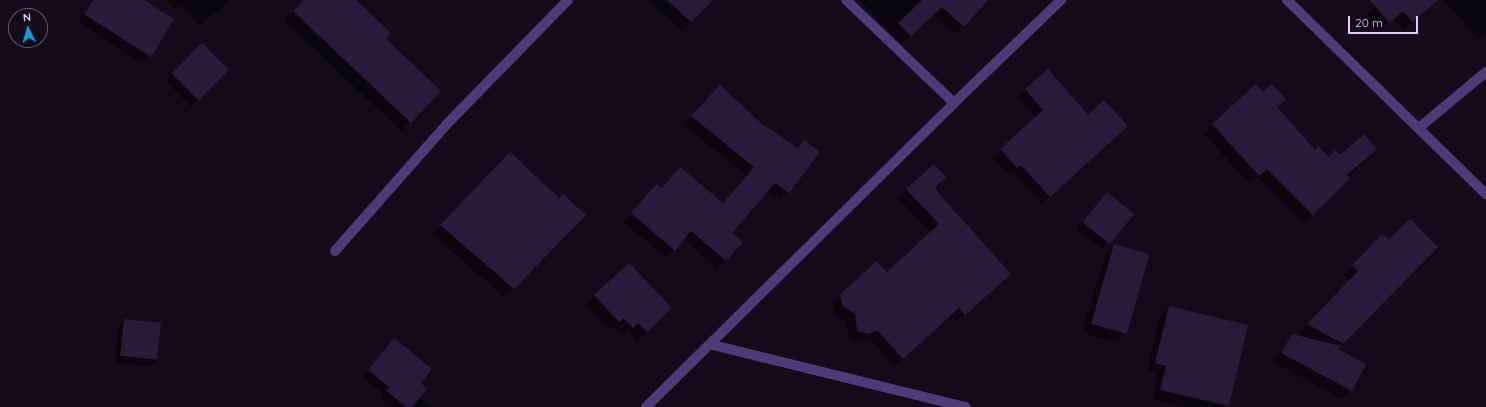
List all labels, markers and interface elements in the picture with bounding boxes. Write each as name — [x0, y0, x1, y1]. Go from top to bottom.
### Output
north arrow — [8, 8, 48, 48]
scale bar — [1350, 8, 1420, 34]
text: N — [22, 10, 32, 24]
text: 20 m — [1355, 15, 1383, 30]

